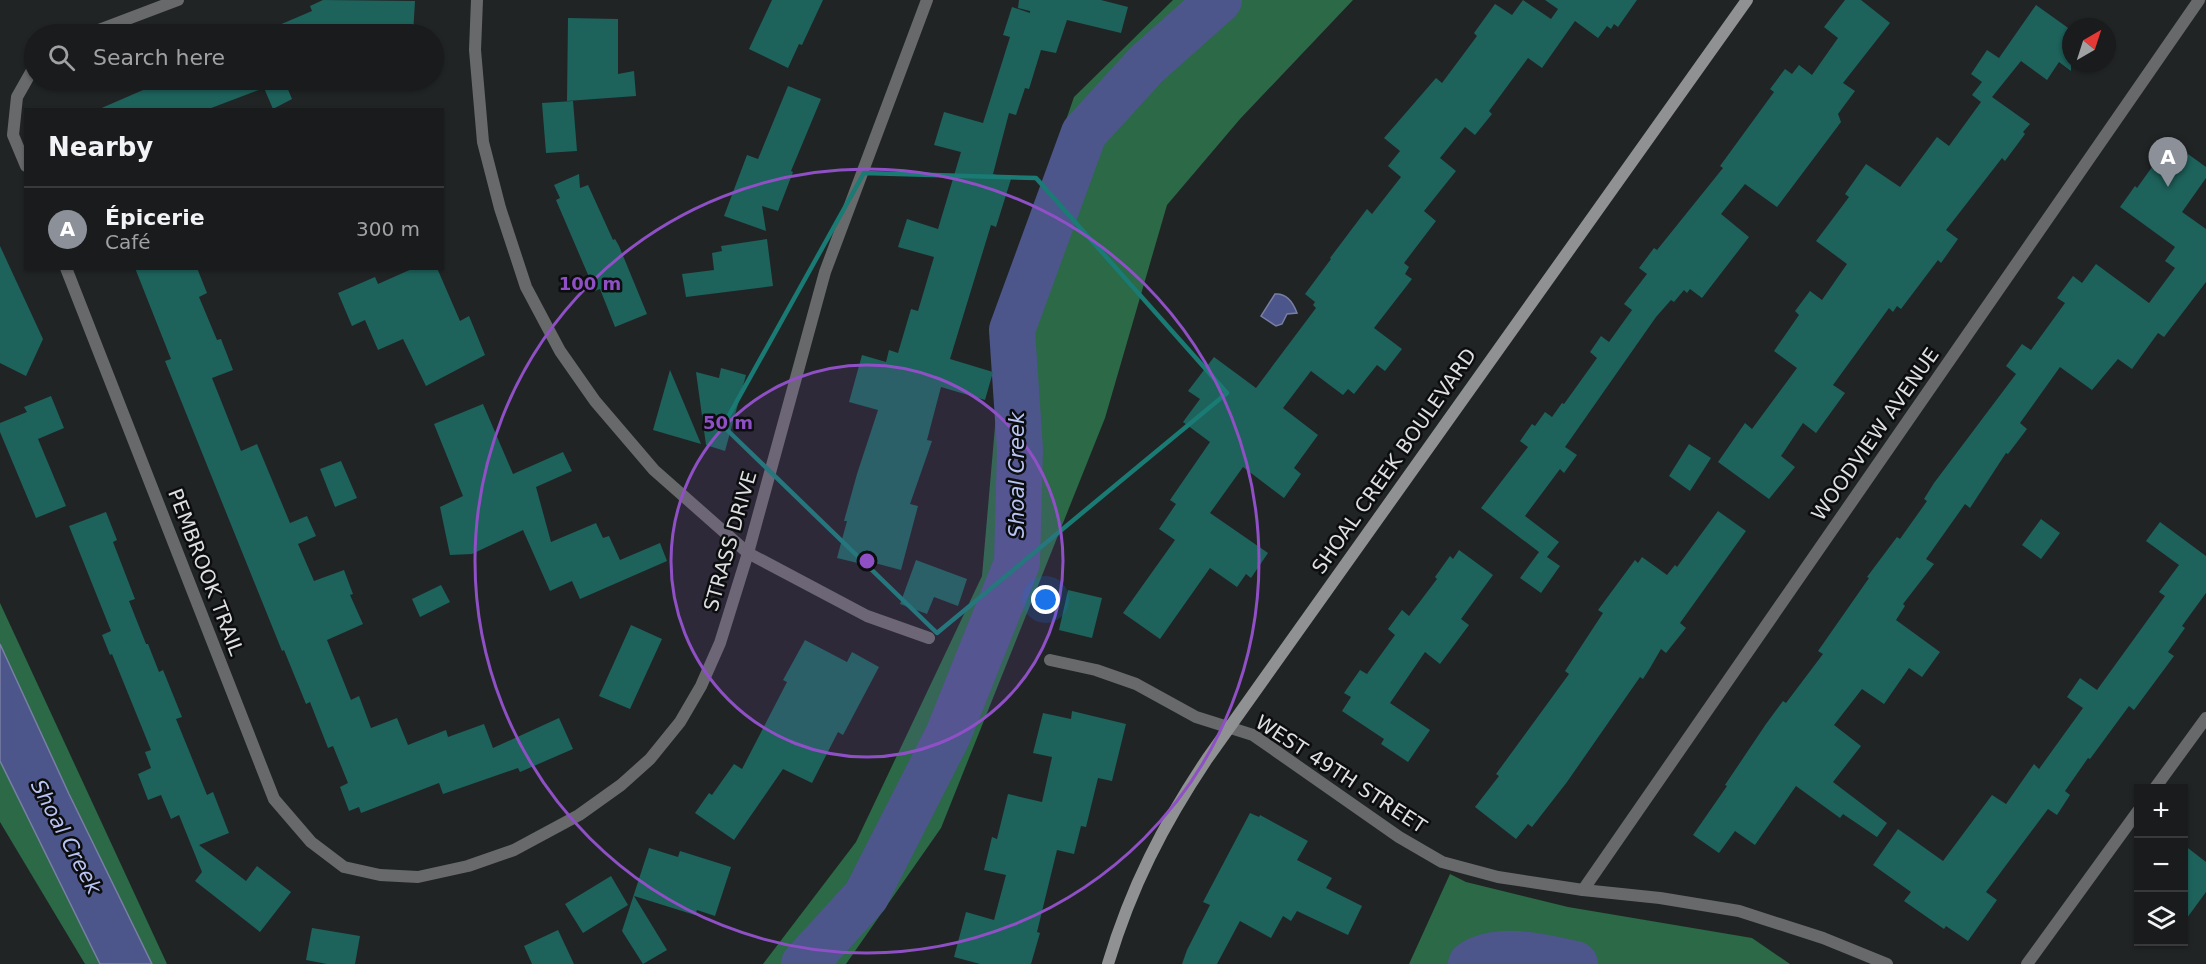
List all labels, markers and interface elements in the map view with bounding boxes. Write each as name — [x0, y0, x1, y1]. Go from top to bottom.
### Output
north arrow — [2062, 18, 2116, 72]
search box — [24, 24, 444, 90]
icon: search — [45, 41, 78, 74]
text: Search here — [93, 45, 225, 70]
text: Nearby — [48, 132, 153, 162]
pin: A — [2148, 138, 2188, 187]
text: Épicerie — [105, 205, 205, 230]
text: A — [60, 217, 75, 241]
text: 300 m — [356, 217, 420, 241]
text: Café — [105, 230, 151, 254]
text: 100 m — [559, 273, 621, 294]
street label: WOODVIEW AVENUE — [1806, 343, 1944, 525]
street label: SHOAL CREEK BOULEVARD — [1307, 344, 1481, 578]
water label: Shoal Creek — [1005, 411, 1029, 538]
text: 50 m — [703, 412, 753, 433]
street label: STRASS DRIVE — [698, 468, 762, 614]
street label: PEMBROOK TRAIL — [163, 485, 249, 660]
centre of rings — [857, 551, 877, 571]
your location — [1031, 585, 1060, 614]
street label: WEST 49TH STREET — [1251, 710, 1432, 839]
water label: Shoal Creek — [26, 776, 107, 899]
map controls — [2134, 784, 2188, 946]
button: + — [2134, 784, 2188, 838]
button: − — [2134, 838, 2188, 892]
button: layers — [2134, 892, 2188, 946]

